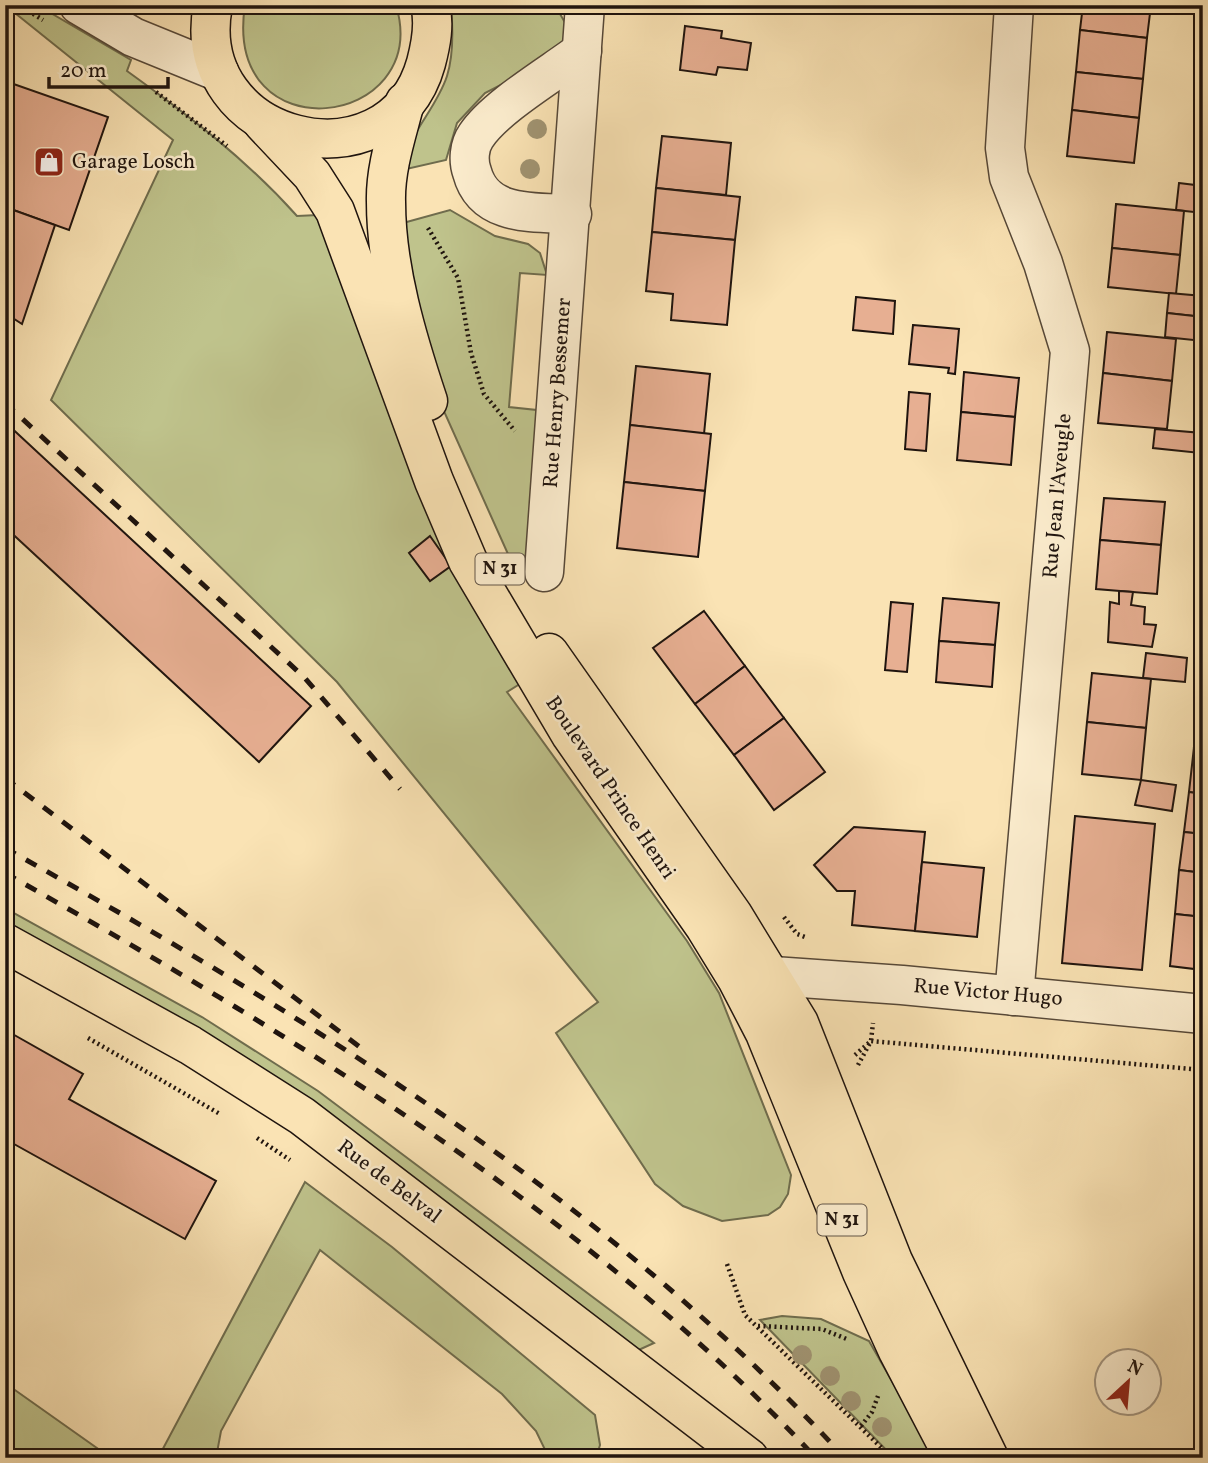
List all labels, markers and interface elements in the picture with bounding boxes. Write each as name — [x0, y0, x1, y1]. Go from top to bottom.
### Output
scale bar — [49, 46, 168, 90]
text: 20 m — [60, 57, 106, 86]
shop icon: Garage Losch — [32, 145, 66, 179]
place label: Garage Losch — [72, 148, 195, 177]
street label: Rue Henry Bessemer — [537, 297, 579, 489]
street label: Rue Jean l'Aveugle — [1036, 412, 1080, 580]
road number: N 31 — [476, 554, 524, 584]
street label: Boulevard Prince Henri — [538, 691, 682, 885]
street label: Rue Victor Hugo — [912, 972, 1064, 1014]
street label: Rue de Belval — [331, 1133, 447, 1231]
road number: N 31 — [818, 1204, 866, 1236]
north arrow — [1092, 1348, 1162, 1418]
text: N — [1123, 1354, 1147, 1383]

